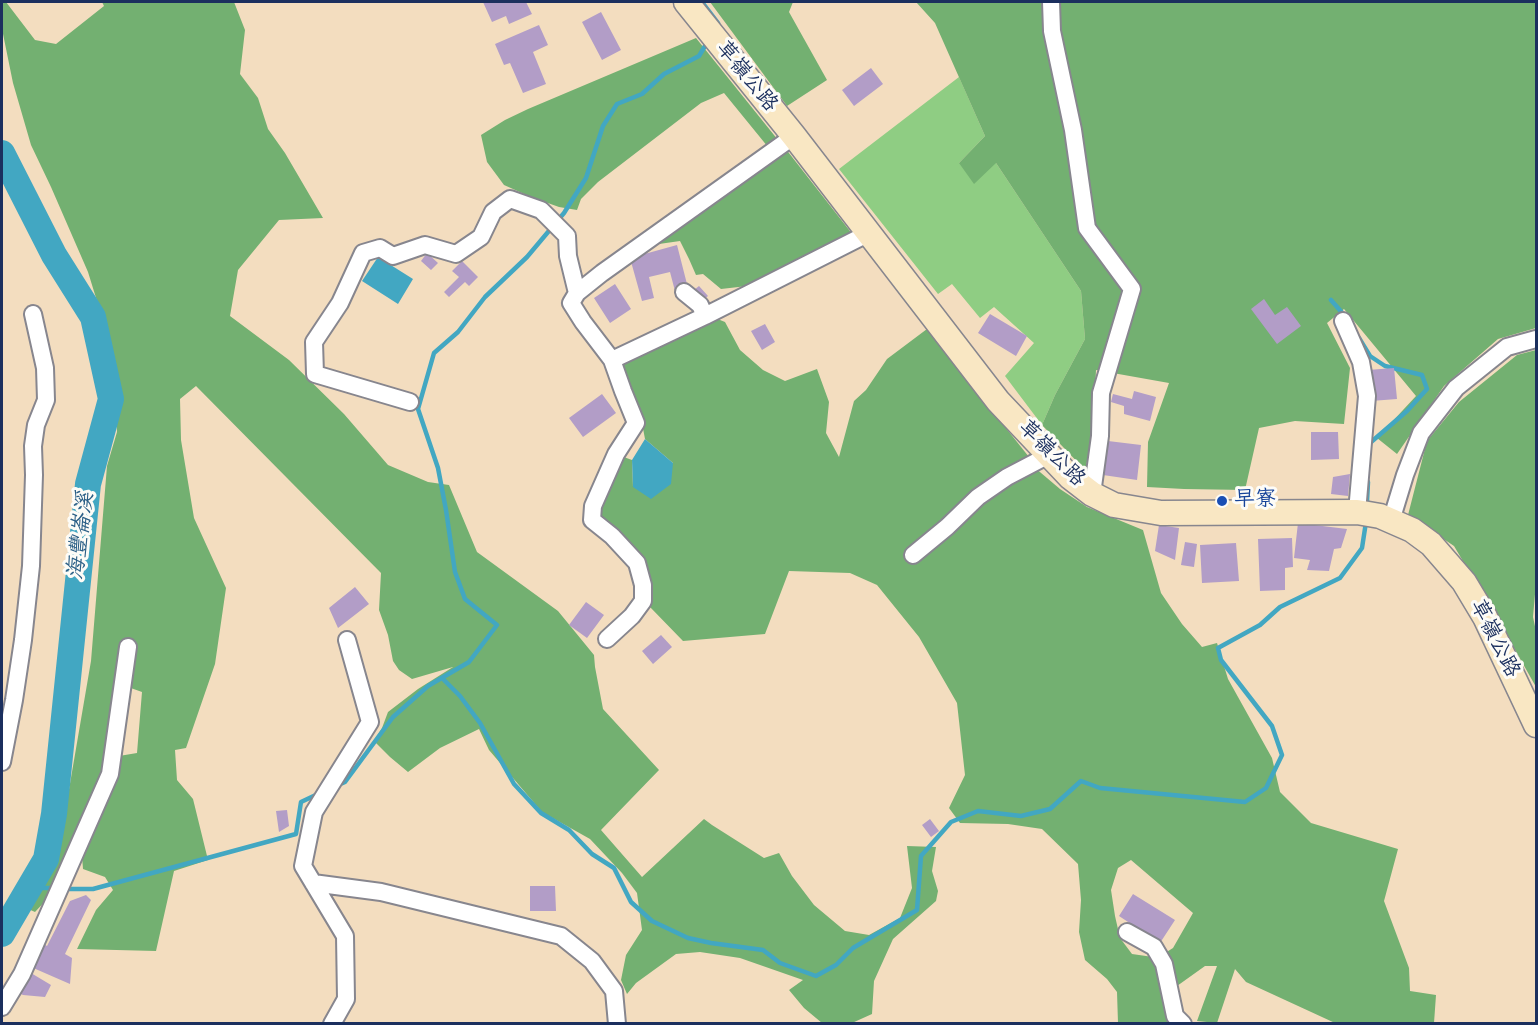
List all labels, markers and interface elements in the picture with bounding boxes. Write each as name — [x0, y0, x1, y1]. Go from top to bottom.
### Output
street label: 草嶺公路 — [710, 36, 782, 118]
street label: 草嶺公路 — [1012, 415, 1090, 493]
place label: 早寮 — [1234, 488, 1276, 514]
water label: 海豐崙溪 — [64, 491, 100, 581]
marker: 早寮 — [1215, 494, 1229, 508]
street label: 草嶺公路 — [1464, 596, 1524, 682]

